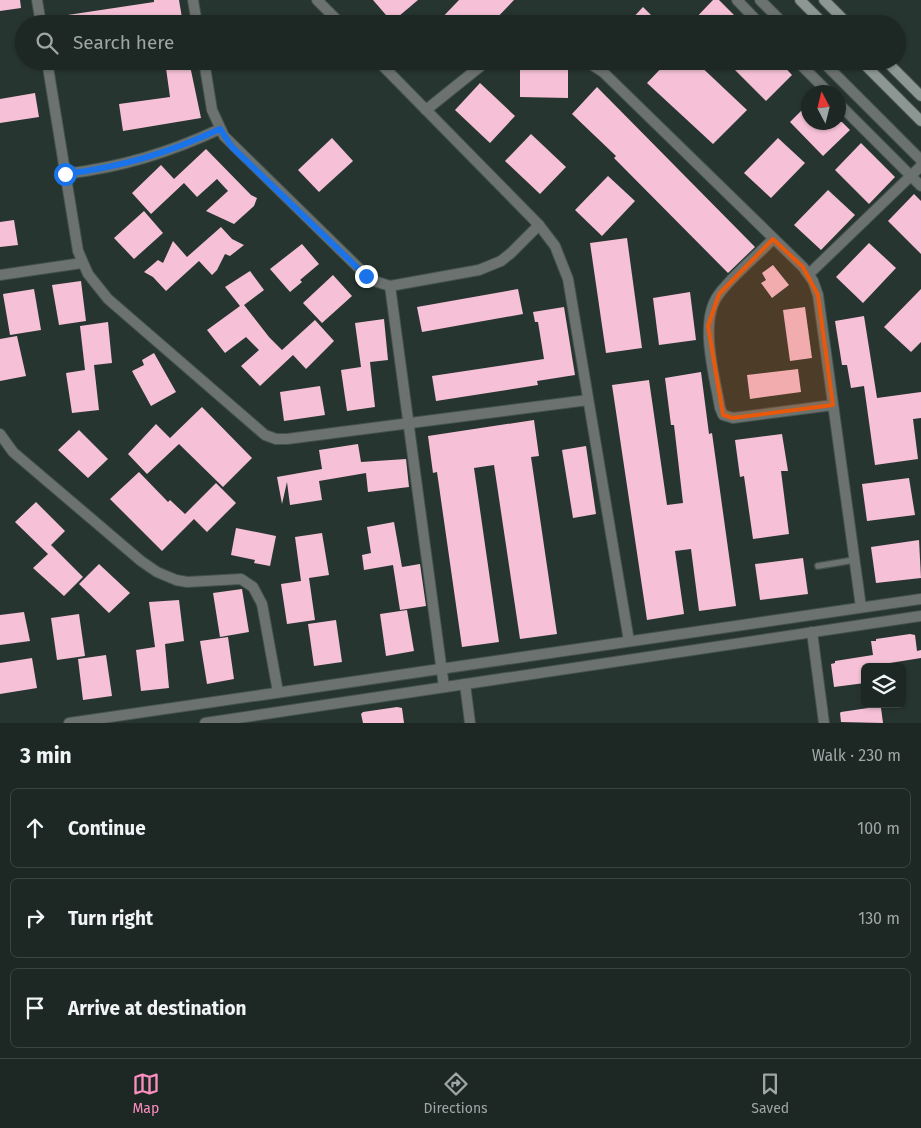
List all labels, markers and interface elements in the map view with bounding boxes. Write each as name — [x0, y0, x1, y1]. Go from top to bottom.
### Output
search box — [15, 15, 906, 70]
icon: search — [33, 29, 61, 57]
text: Search here — [73, 31, 174, 54]
north arrow — [801, 85, 846, 130]
route start — [54, 163, 77, 186]
route end — [355, 265, 378, 288]
map controls — [861, 663, 906, 708]
button: layers — [861, 663, 906, 708]
text: 3 min — [20, 743, 72, 769]
text: Walk · 230 m — [812, 746, 901, 765]
icon: ahead — [21, 814, 49, 842]
text: Continue — [68, 817, 146, 840]
text: 100 m — [857, 819, 900, 838]
icon: right — [21, 904, 49, 932]
text: Turn right — [68, 907, 153, 930]
text: 130 m — [858, 909, 900, 928]
icon: arrive — [21, 994, 49, 1022]
text: Arrive at destination — [68, 997, 247, 1020]
tab: Map — [132, 1070, 160, 1117]
tab: Directions — [423, 1070, 488, 1117]
tab: Saved — [751, 1070, 789, 1117]

